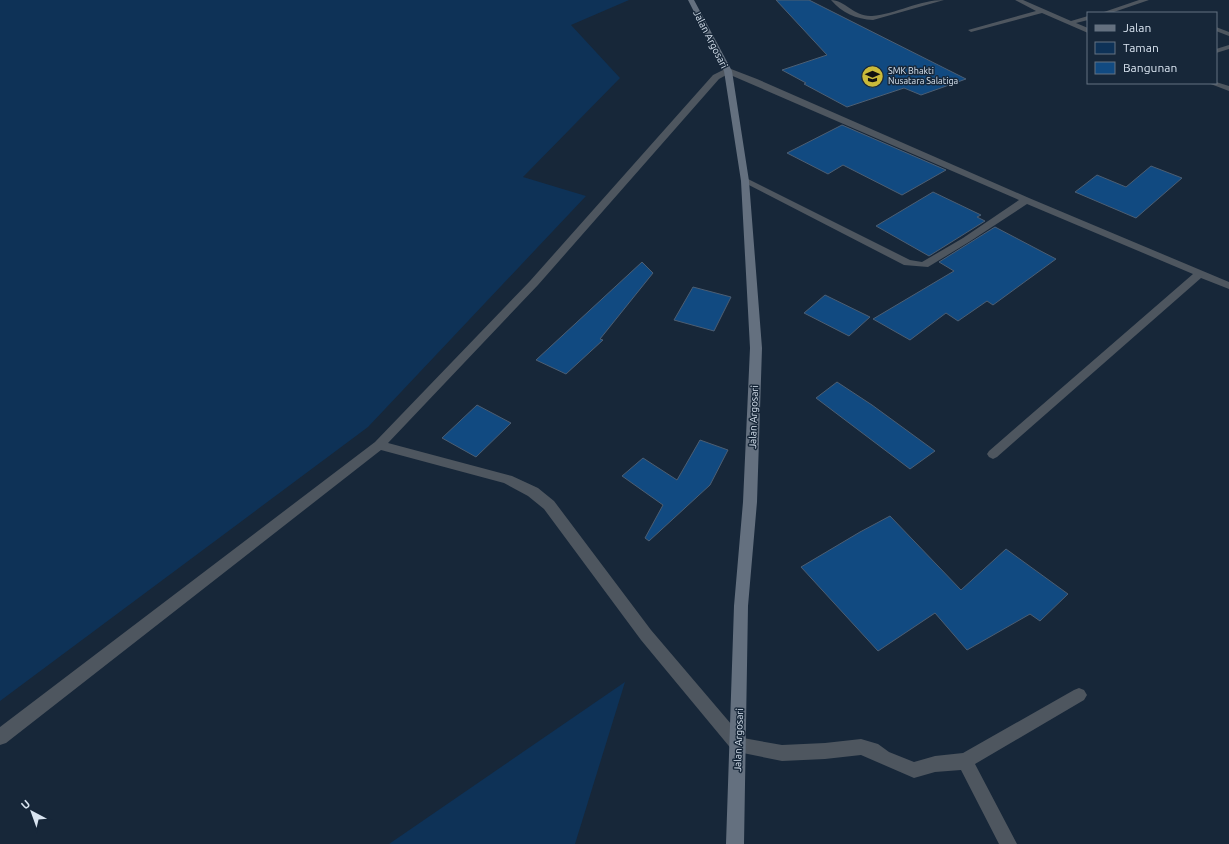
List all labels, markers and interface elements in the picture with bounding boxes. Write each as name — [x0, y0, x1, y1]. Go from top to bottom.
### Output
street label: Jalan Argosari — [691, 8, 730, 70]
legend — [1087, 12, 1217, 84]
text: Jalan — [1123, 21, 1151, 34]
text: Taman — [1123, 41, 1159, 54]
text: Bangunan — [1123, 61, 1177, 74]
school or university icon: SMK Bhakti Nusatara Salatiga — [859, 63, 885, 89]
place label: SMK Bhakti Nusatara Salatiga — [888, 66, 958, 86]
street label: Jalan Argosari — [747, 385, 760, 449]
street label: Jalan Argosari — [732, 708, 745, 772]
north arrow — [12, 792, 52, 832]
text: U — [19, 797, 32, 812]

